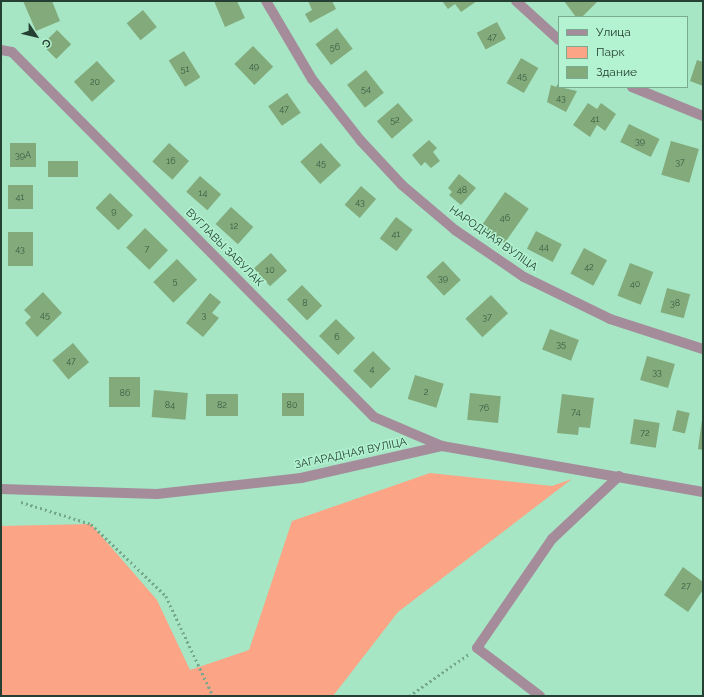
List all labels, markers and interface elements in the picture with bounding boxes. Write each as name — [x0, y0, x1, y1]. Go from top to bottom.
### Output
north arrow — [16, 16, 56, 56]
legend — [558, 16, 688, 88]
text: Улица — [596, 25, 631, 39]
house number: 47 — [487, 32, 497, 42]
text: С — [39, 36, 54, 50]
house number: 56 — [330, 42, 340, 52]
text: Парк — [596, 45, 625, 59]
house number: 49 — [249, 61, 259, 71]
house number: 51 — [181, 64, 189, 74]
text: Здание — [596, 65, 637, 79]
house number: 45 — [517, 71, 527, 81]
house number: 20 — [90, 77, 100, 87]
house number: 54 — [361, 84, 371, 94]
house number: 43 — [556, 93, 566, 103]
house number: 47 — [279, 104, 289, 114]
house number: 41 — [591, 114, 599, 124]
house number: 52 — [390, 115, 400, 125]
house number: 39 — [635, 136, 645, 146]
house number: 39А — [15, 150, 31, 160]
house number: 16 — [166, 156, 176, 166]
house number: 37 — [675, 157, 685, 167]
house number: 45 — [316, 158, 326, 168]
house number: 48 — [457, 185, 467, 195]
house number: 14 — [199, 188, 207, 198]
house number: 41 — [16, 192, 24, 202]
house number: 43 — [355, 197, 365, 207]
street label: НАРОДНАЯ ВУЛІЦА — [446, 204, 540, 274]
house number: 9 — [111, 206, 117, 216]
street label: ВУГЛАВЫ ЗАВУЛАК — [182, 206, 266, 290]
house number: 46 — [500, 213, 510, 223]
house number: 12 — [230, 221, 238, 231]
house number: 41 — [392, 229, 400, 239]
house number: 44 — [539, 242, 549, 252]
house number: 43 — [15, 244, 25, 254]
house number: 7 — [145, 244, 149, 254]
house number: 42 — [584, 262, 594, 272]
house number: 10 — [265, 265, 275, 275]
house number: 39 — [438, 273, 448, 283]
house number: 5 — [173, 276, 177, 286]
house number: 40 — [630, 279, 640, 289]
house number: 8 — [302, 298, 308, 308]
house number: 38 — [670, 298, 680, 308]
house number: 45 — [40, 310, 50, 320]
house number: 3 — [202, 310, 206, 320]
house number: 37 — [482, 312, 492, 322]
house number: 6 — [334, 332, 340, 342]
house number: 35 — [556, 339, 566, 349]
house number: 47 — [66, 356, 76, 366]
house number: 4 — [370, 364, 374, 374]
house number: 33 — [652, 367, 662, 377]
house number: 2 — [424, 387, 428, 397]
house number: 86 — [120, 388, 130, 398]
house number: 84 — [165, 400, 175, 410]
house number: 82 — [217, 400, 227, 410]
house number: 80 — [287, 400, 297, 410]
house number: 76 — [479, 403, 489, 413]
house number: 74 — [571, 407, 581, 417]
house number: 72 — [640, 428, 650, 438]
street label: ЗАГАРАДНАЯ ВУЛІЦА — [294, 436, 408, 472]
house number: 27 — [681, 581, 691, 591]

